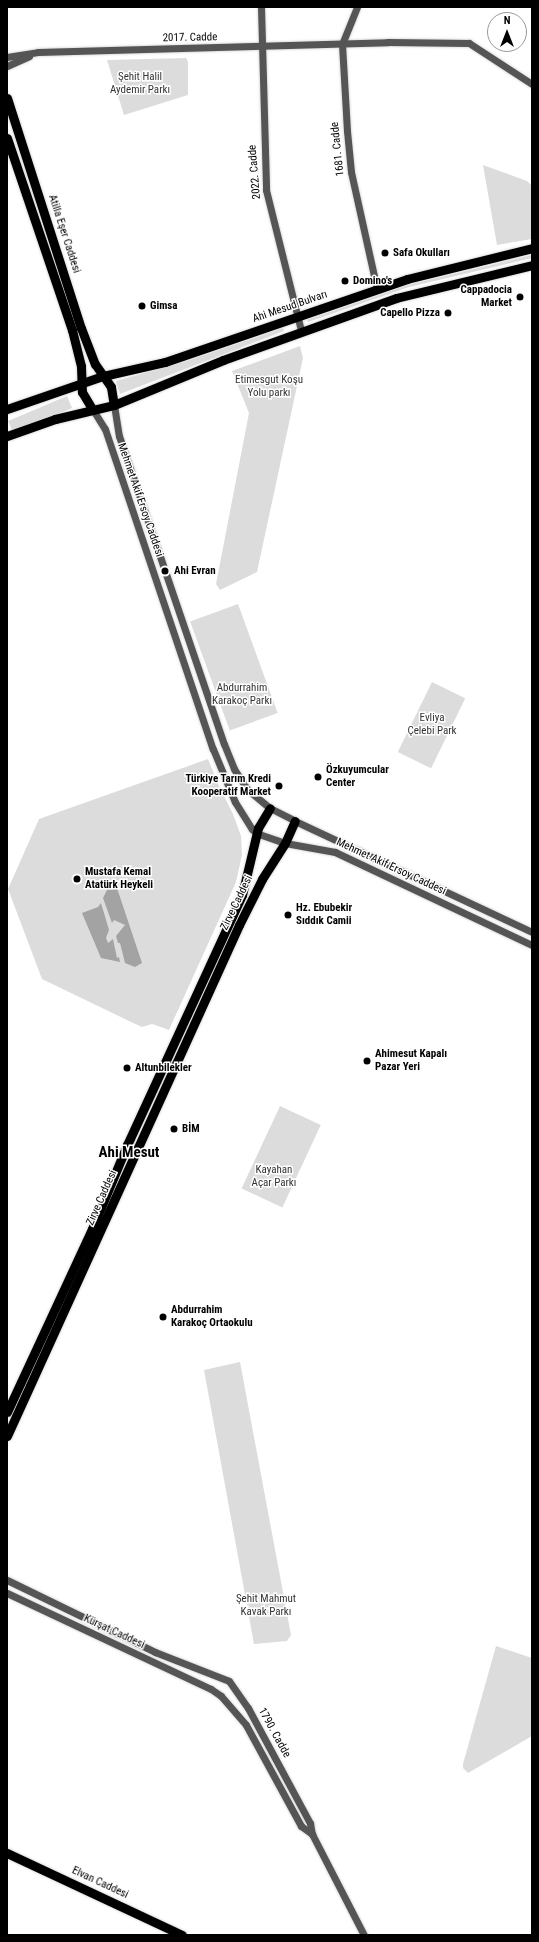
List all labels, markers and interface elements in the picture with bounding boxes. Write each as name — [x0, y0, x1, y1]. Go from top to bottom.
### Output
north arrow — [487, 12, 527, 52]
text: N — [504, 14, 510, 27]
street label: 2017. Cadde — [163, 31, 217, 45]
park label: Şehit Halil Aydemir Parkı — [110, 71, 170, 97]
street label: 1681. Cadde — [329, 121, 347, 177]
street label: 2022. Cadde — [246, 144, 264, 200]
street label: Atilla Eşer Caddesi — [45, 193, 83, 275]
place label: Safa Okulları — [393, 246, 450, 260]
marker: Safa Okulları — [380, 248, 390, 258]
place label: Domino's — [353, 274, 392, 288]
marker: Domino's — [340, 276, 350, 286]
place label: Cappadocia Market — [461, 284, 512, 310]
street label: Ahi Mesud Bulvarı — [251, 288, 329, 326]
marker: Cappadocia Market — [515, 292, 525, 302]
place label: Gimsa — [150, 299, 178, 313]
marker: Gimsa — [137, 301, 147, 311]
place label: Capello Pizza — [380, 306, 440, 320]
marker: Capello Pizza — [443, 308, 453, 318]
park label: Etimesgut Koşu Yolu parkı — [235, 374, 303, 400]
street label: Mehmet Akif Ersoy Caddesi — [114, 441, 166, 559]
place label: Ahi Evran — [174, 564, 216, 578]
marker: Ahi Evran — [159, 565, 171, 577]
park label: Abdurrahim Karakoç Parkı — [212, 682, 272, 708]
park label: Evliya Çelebi Park — [407, 712, 457, 738]
place label: Özkuyumcular Center — [326, 764, 389, 790]
marker: Özkuyumcular Center — [313, 772, 323, 782]
place label: Türkiye Tarım Kredi Kooperatif Market — [185, 773, 271, 799]
marker: Türkiye Tarım Kredi Kooperatif Market — [274, 781, 284, 791]
street label: Mehmet Akif Ersoy Caddesi — [334, 836, 448, 898]
place label: Mustafa Kemal Atatürk Heykeli — [85, 866, 153, 892]
marker: Mustafa Kemal Atatürk Heykeli — [72, 874, 82, 884]
street label: Zirve Caddesi — [218, 874, 256, 932]
place label: Hz. Ebubekir Sıddık Camii — [296, 902, 352, 928]
marker: Hz. Ebubekir Sıddık Camii — [283, 910, 293, 920]
place label: Ahimesut Kapalı Pazar Yeri — [375, 1048, 447, 1074]
marker: Ahimesut Kapalı Pazar Yeri — [362, 1056, 372, 1066]
place label: Altunbilekler — [135, 1061, 192, 1075]
marker: Altunbilekler — [122, 1063, 132, 1073]
place label: BİM — [182, 1122, 199, 1136]
marker: BİM — [169, 1124, 179, 1134]
district label: Ahi Mesut — [99, 1144, 159, 1162]
park label: Kayahan Açar Parkı — [252, 1164, 296, 1190]
street label: Zirve Caddesi — [84, 1168, 120, 1228]
place label: Abdurrahim Karakoç Ortaokulu — [171, 1304, 253, 1330]
marker: Abdurrahim Karakoç Ortaokulu — [158, 1312, 168, 1322]
park label: Şehit Mahmut Kavak Parkı — [236, 1593, 296, 1619]
street label: Kürşat Caddesi — [81, 1612, 147, 1652]
street label: 1790. Cadde — [255, 1706, 293, 1760]
street label: Elvan Caddesi — [70, 1864, 130, 1902]

